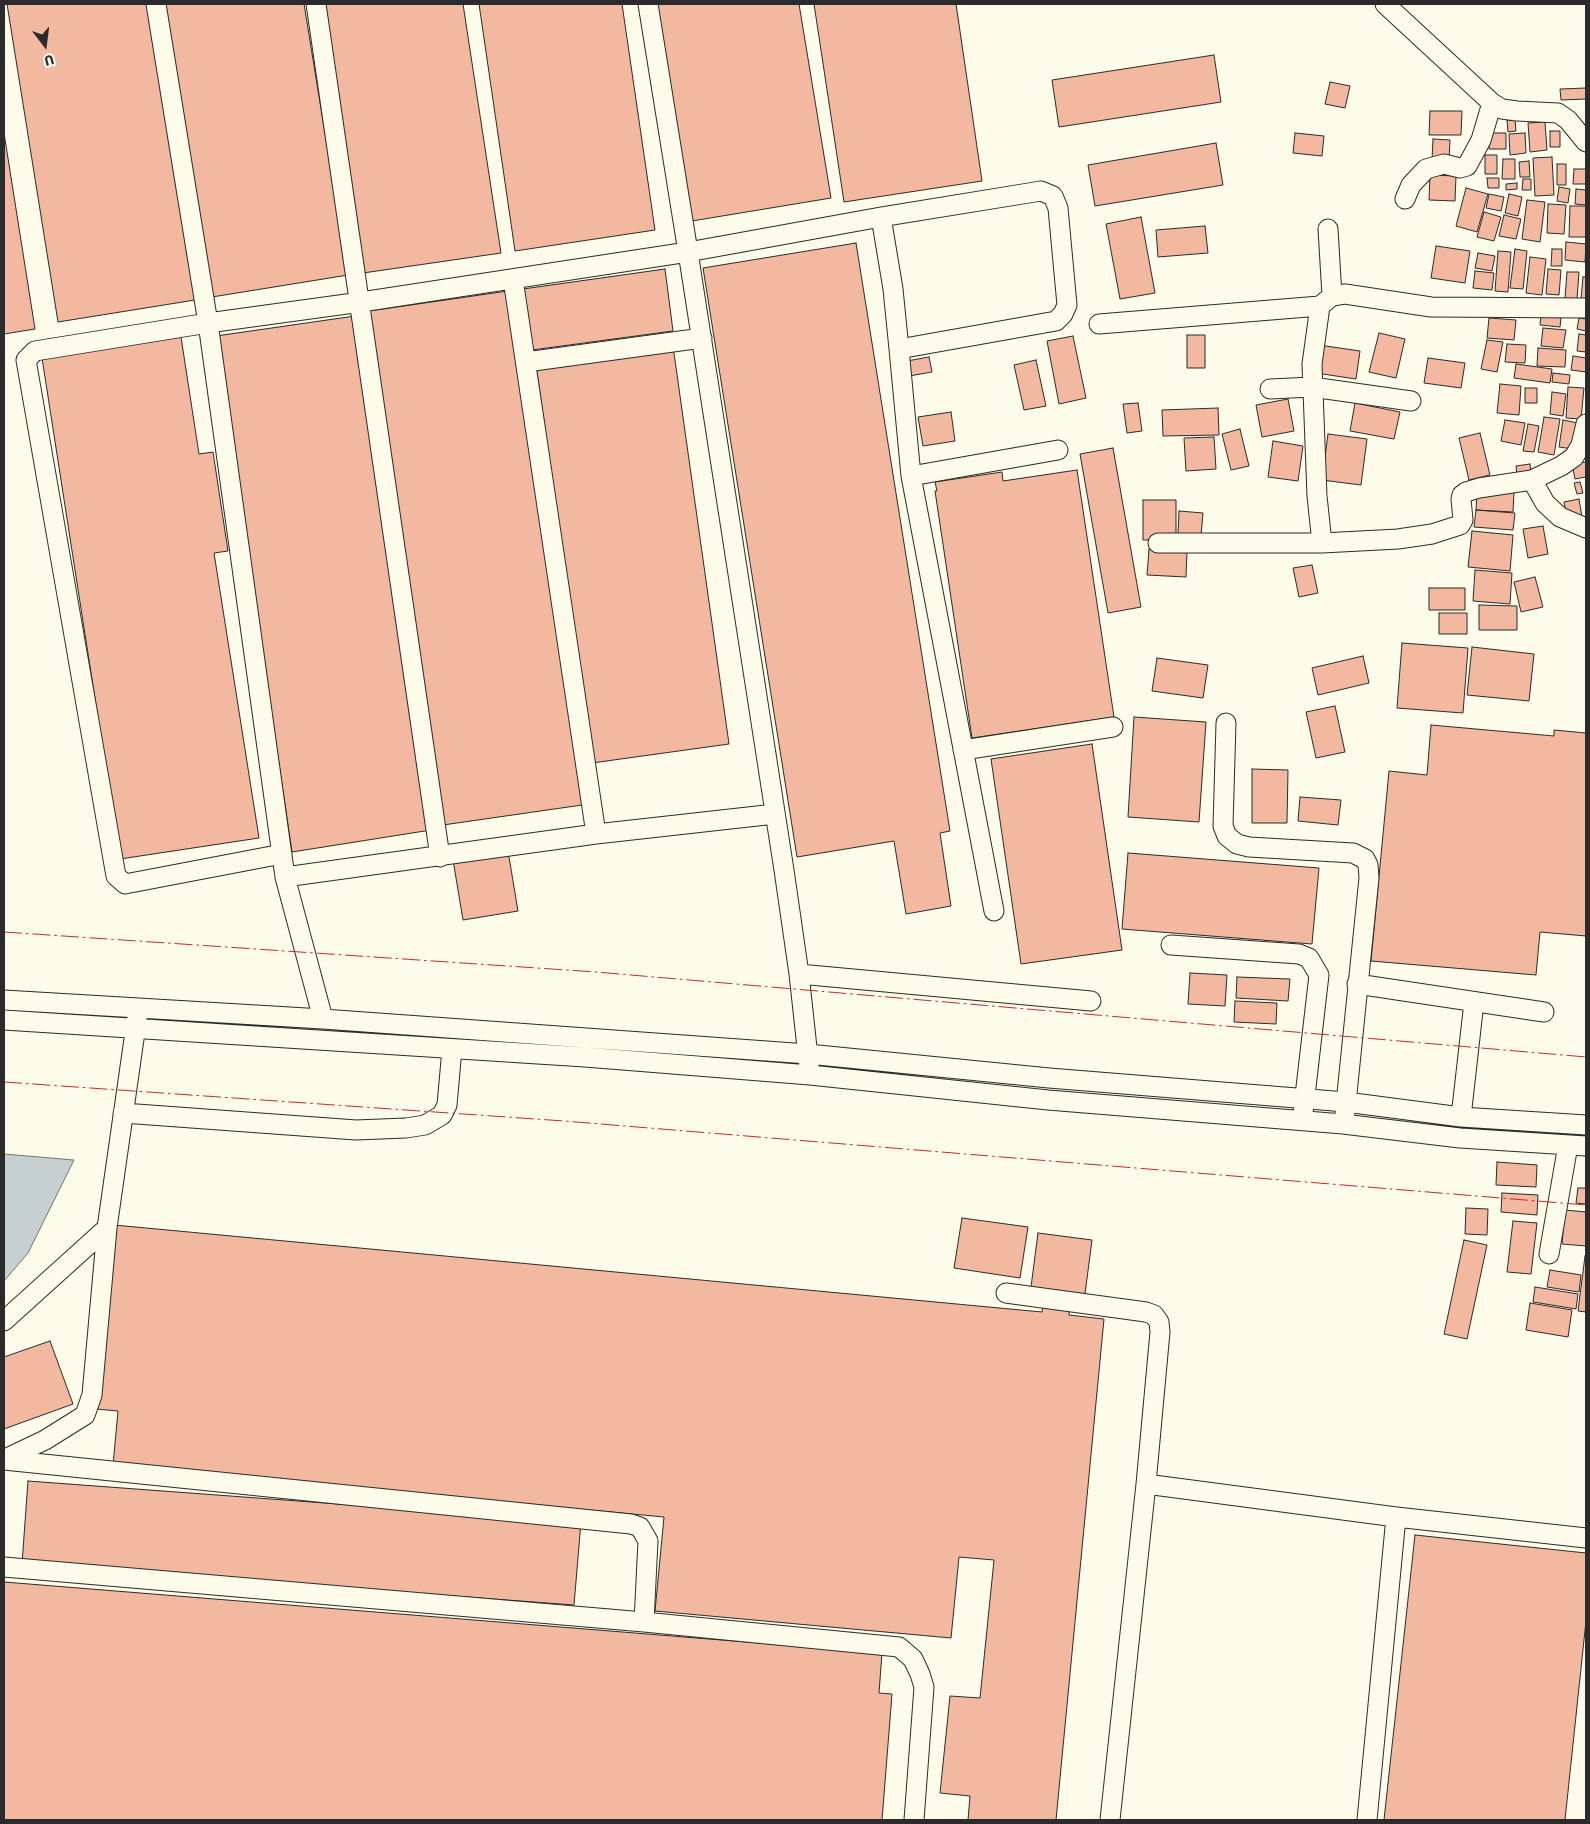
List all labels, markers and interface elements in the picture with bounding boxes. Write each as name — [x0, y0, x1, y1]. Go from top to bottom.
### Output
north arrow — [20, 20, 70, 70]
text: U — [42, 51, 56, 69]

